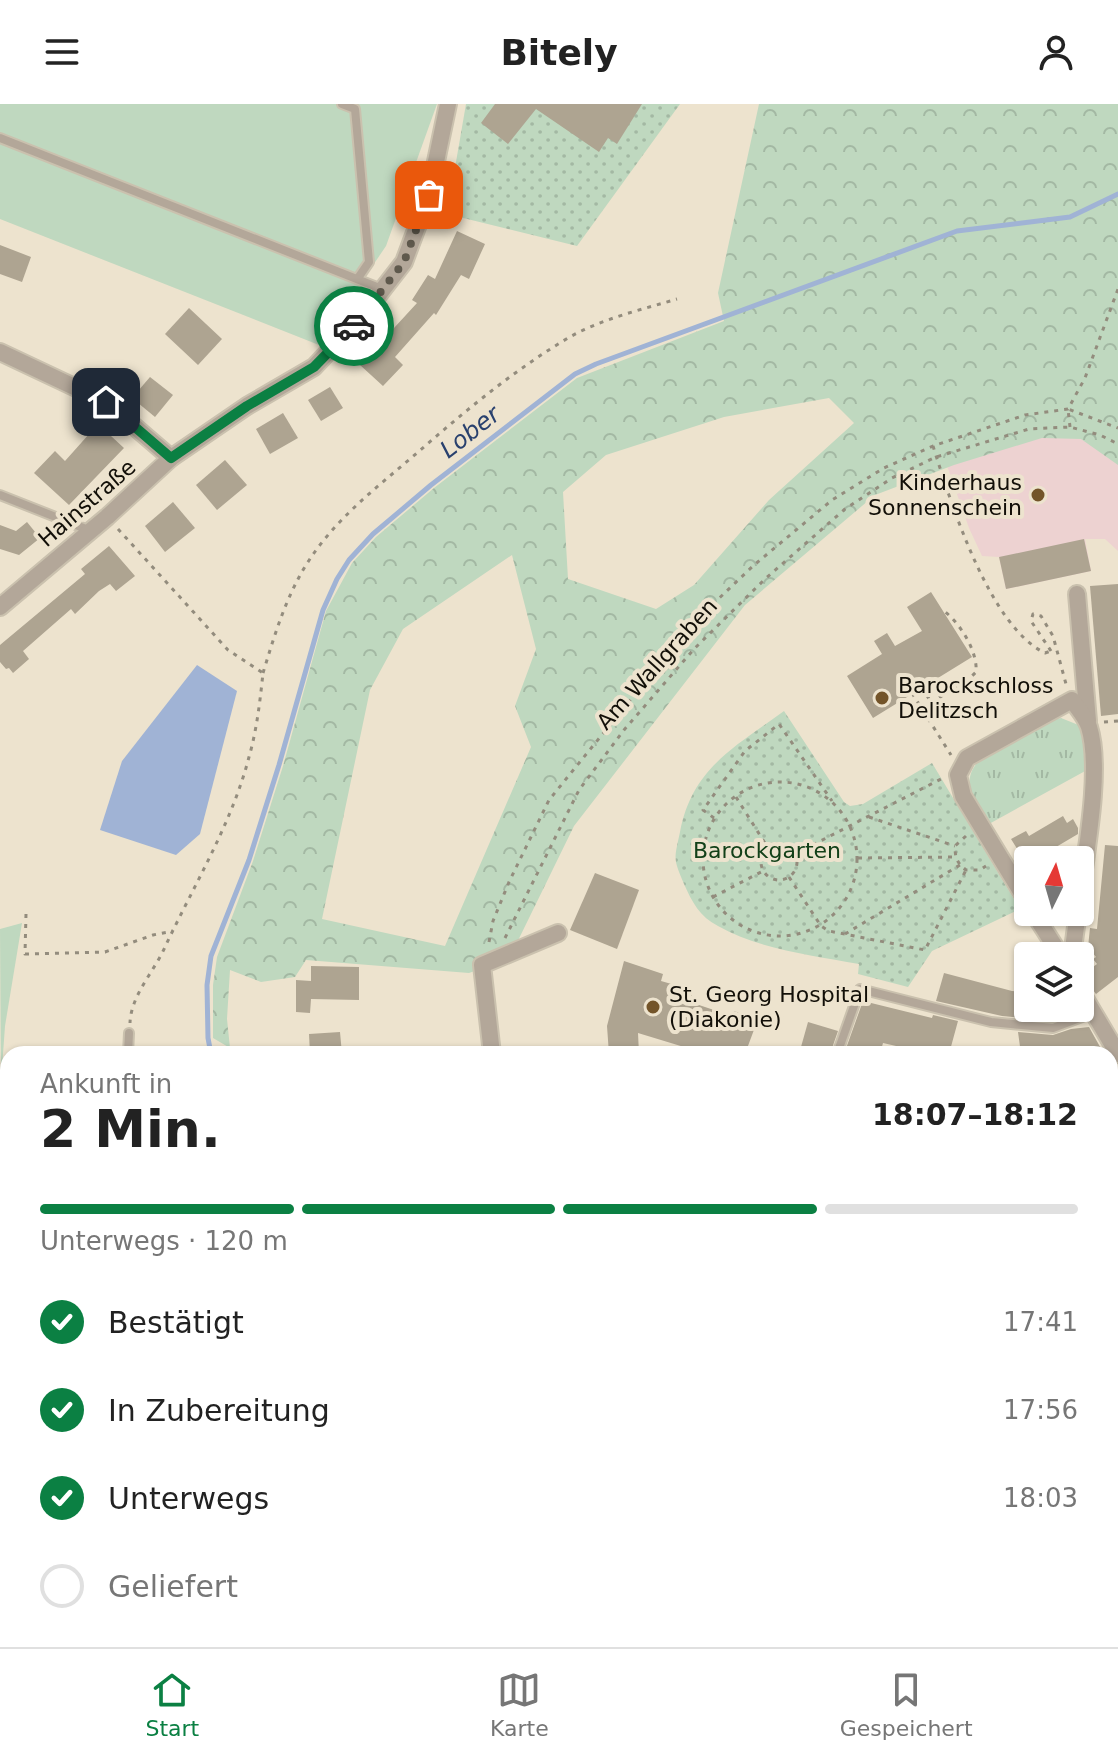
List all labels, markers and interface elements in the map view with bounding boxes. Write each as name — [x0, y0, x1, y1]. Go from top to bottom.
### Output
icon: menu — [40, 30, 84, 74]
icon: person — [1034, 30, 1078, 74]
text: Bitely — [500, 32, 618, 73]
pin — [395, 161, 463, 229]
icon: bag — [407, 173, 451, 217]
courier — [314, 286, 394, 366]
icon: car — [332, 304, 376, 348]
pin — [72, 368, 140, 436]
icon: home — [84, 380, 128, 424]
water label: Lober — [435, 399, 507, 464]
street label: Hainstraße — [33, 454, 141, 552]
place label: Kinderhaus Sonnenschein — [868, 470, 1022, 520]
marker: Kinderhaus Sonnenschein — [1029, 486, 1047, 504]
street label: Am Wallgraben — [592, 593, 722, 735]
place label: Barockschloss Delitzsch — [898, 673, 1053, 723]
marker: Barockschloss Delitzsch — [873, 689, 891, 707]
park label: Barockgarten — [693, 838, 841, 863]
north arrow — [1014, 846, 1094, 926]
map controls — [1014, 846, 1094, 1022]
button: layers — [1014, 942, 1094, 1022]
place label: St. Georg Hospital (Diakonie) — [669, 982, 869, 1032]
marker: St. Georg Hospital (Diakonie) — [644, 998, 662, 1016]
text: Ankunft in — [40, 1069, 172, 1099]
text: 18:07–18:12 — [872, 1097, 1078, 1132]
text: 2 Min. — [40, 1099, 221, 1159]
text: Unterwegs · 120 m — [40, 1226, 288, 1256]
icon: check — [40, 1300, 84, 1344]
text: Bestätigt — [108, 1305, 244, 1340]
text: 17:41 — [1003, 1307, 1078, 1337]
icon: check — [40, 1388, 84, 1432]
text: In Zubereitung — [108, 1393, 330, 1428]
text: 17:56 — [1003, 1395, 1078, 1425]
icon: check — [40, 1476, 84, 1520]
text: Unterwegs — [108, 1481, 269, 1516]
text: 18:03 — [1003, 1483, 1078, 1513]
text: Geliefert — [108, 1569, 238, 1604]
tab: Start — [145, 1668, 199, 1741]
tab: Karte — [490, 1668, 549, 1741]
tab: Gespeichert — [840, 1668, 973, 1741]

